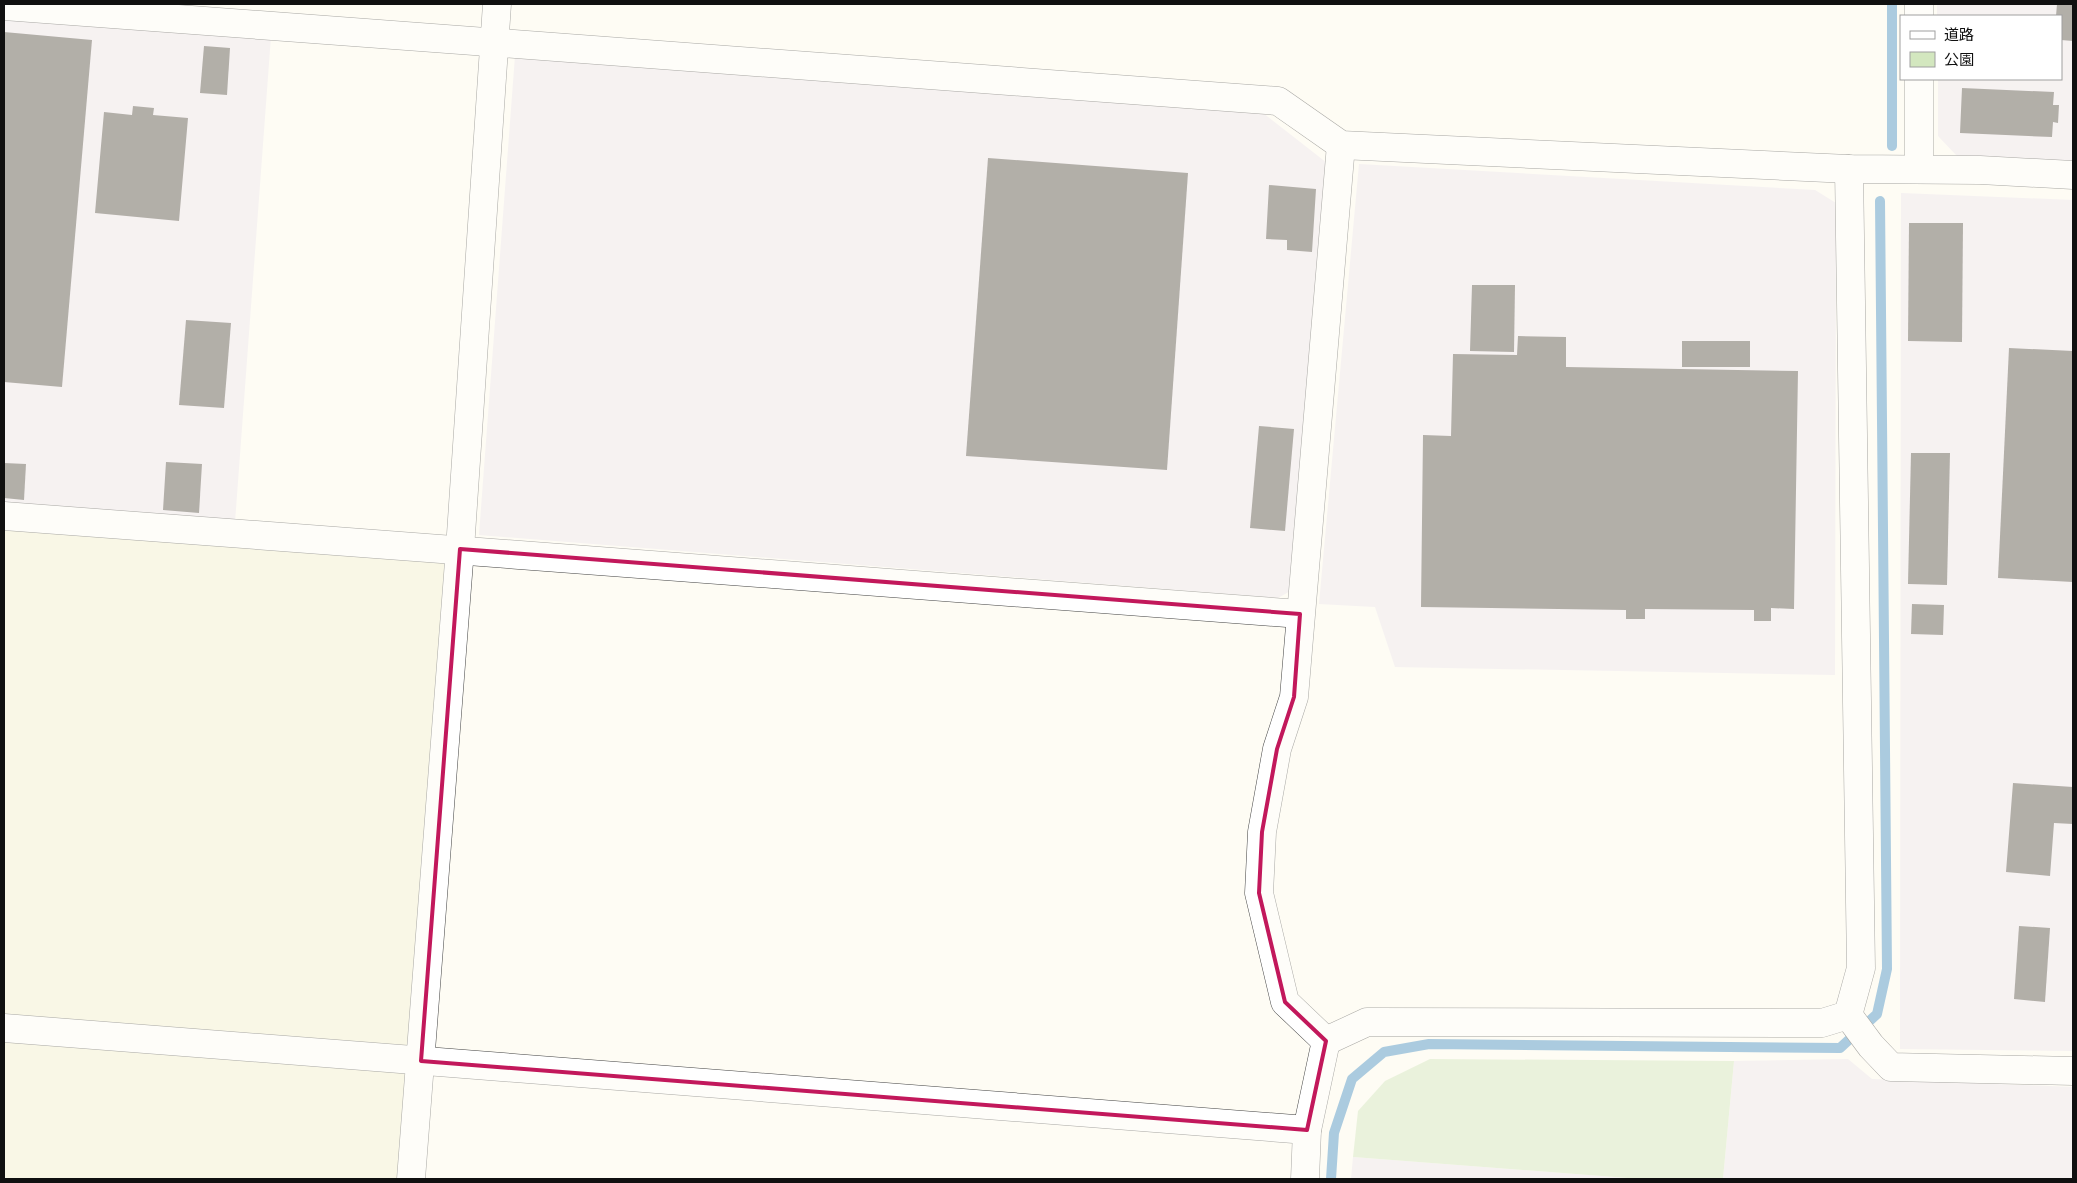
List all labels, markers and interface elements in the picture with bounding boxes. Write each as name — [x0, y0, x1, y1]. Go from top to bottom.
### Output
legend — [1900, 15, 2062, 80]
text: 道路 — [1944, 25, 1974, 44]
text: 公園 — [1944, 50, 1974, 69]

